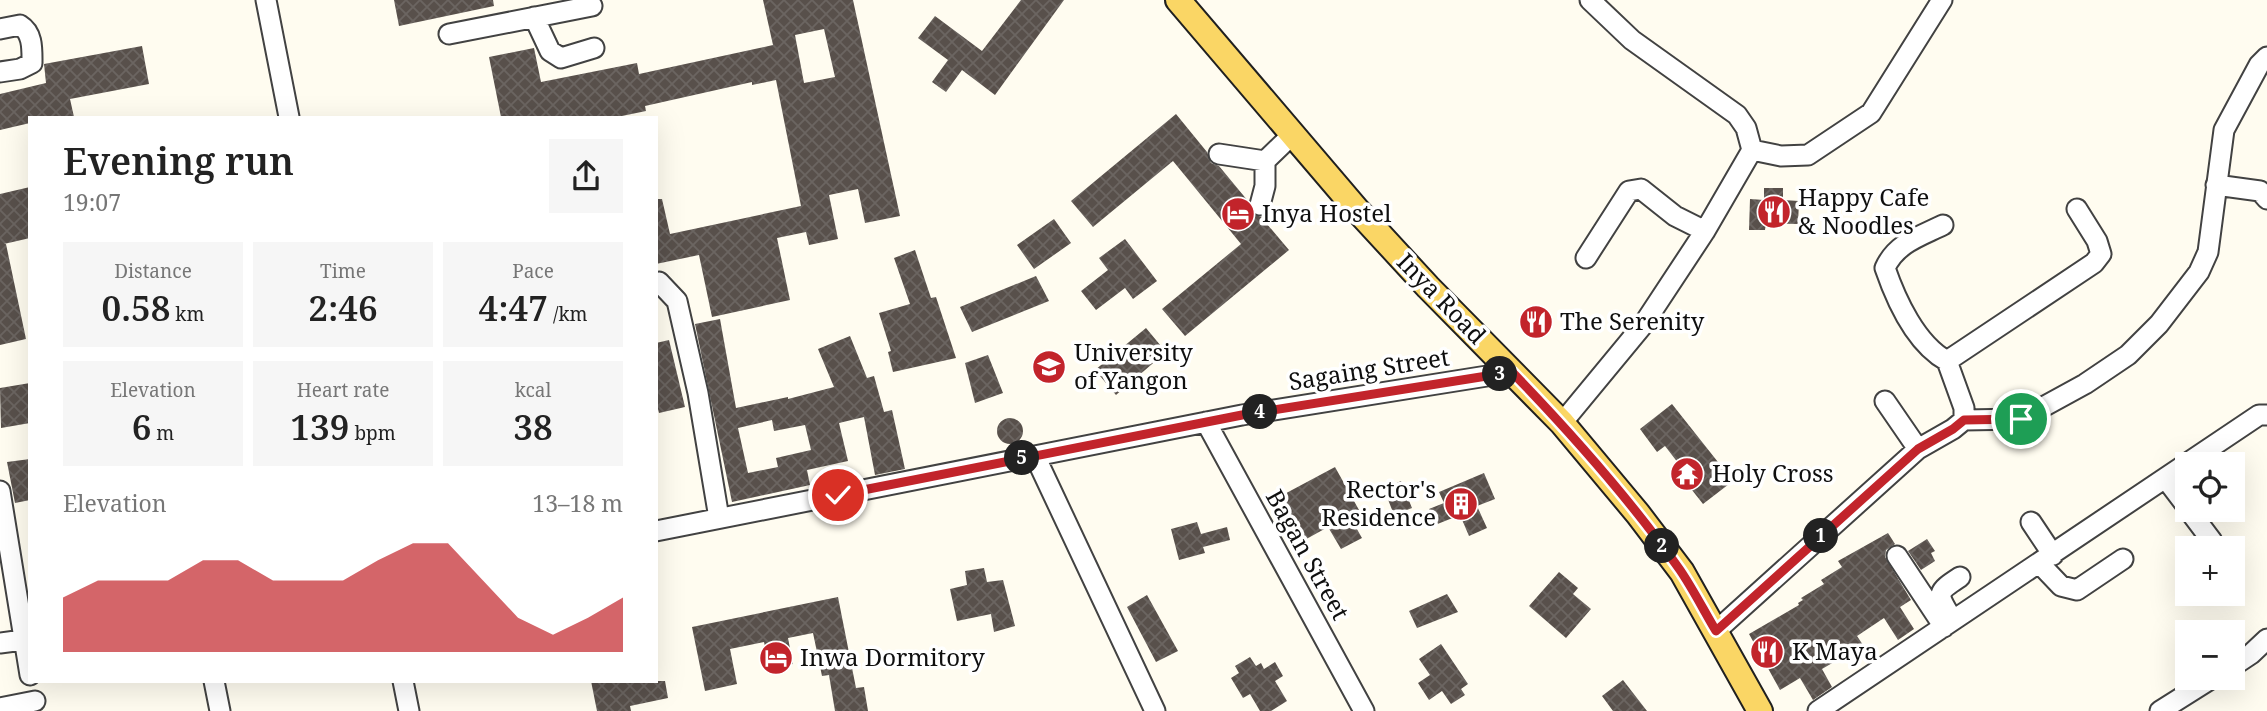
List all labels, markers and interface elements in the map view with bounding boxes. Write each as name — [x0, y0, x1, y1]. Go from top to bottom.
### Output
text: Evening run — [63, 134, 294, 186]
button: share — [549, 139, 623, 213]
place label: Happy Cafe & Noodles — [1798, 180, 1929, 241]
text: 19:07 — [63, 186, 121, 218]
restaurant icon: Happy Cafe & Noodles — [1755, 193, 1793, 231]
hotel icon: Inya Hostel — [1219, 195, 1257, 233]
place label: Inya Hostel — [1262, 196, 1392, 229]
street label: Inya Road — [1390, 245, 1494, 351]
text: Distance — [114, 258, 192, 284]
text: Time — [320, 258, 366, 284]
text: Pace — [512, 258, 554, 284]
text: 0.58 — [102, 284, 170, 331]
text: 2:46 — [308, 284, 378, 331]
text: 4:47 — [479, 284, 548, 331]
text: km — [170, 301, 204, 327]
text: /km — [548, 301, 588, 327]
restaurant icon: The Serenity — [1517, 303, 1555, 341]
place label: The Serenity — [1560, 304, 1705, 337]
place label: University of Yangon — [1074, 335, 1193, 396]
street label: Sagaing Street — [1286, 340, 1451, 398]
school or university icon: University of Yangon — [1030, 348, 1068, 386]
pin: 3 — [1482, 356, 1518, 392]
text: 3 — [1494, 360, 1505, 386]
text: Elevation — [110, 377, 196, 403]
text: Heart rate — [297, 377, 389, 403]
text: kcal — [515, 377, 551, 403]
pin — [1991, 389, 2051, 449]
pin: 4 — [1242, 394, 1278, 430]
text: 4 — [1254, 398, 1265, 424]
icon: arrive — [2002, 400, 2040, 438]
text: 6 — [132, 403, 151, 450]
text: 139 — [290, 403, 349, 450]
text: 38 — [513, 403, 553, 450]
text: m — [151, 420, 174, 446]
text: bpm — [349, 420, 396, 446]
pin: 5 — [1004, 440, 1040, 476]
text: 5 — [1016, 444, 1027, 470]
map controls — [2175, 452, 2245, 690]
button: locate — [2175, 452, 2245, 522]
temple icon: Holy Cross — [1668, 455, 1706, 493]
place label: Holy Cross — [1712, 456, 1834, 489]
pin — [808, 465, 868, 525]
place label: Rector's Residence — [1321, 472, 1436, 533]
icon: check — [819, 476, 857, 514]
street label: Bagan Street — [1259, 483, 1358, 625]
building icon: Rector's Residence — [1442, 485, 1480, 523]
text: Elevation — [63, 487, 167, 519]
text: 13–18 m — [532, 487, 623, 519]
pin: 1 — [1804, 518, 1839, 554]
text: 1 — [1815, 522, 1826, 548]
pin: 2 — [1644, 528, 1680, 564]
text: 2 — [1656, 532, 1667, 558]
button: + — [2175, 536, 2245, 606]
button: − — [2175, 620, 2245, 690]
restaurant icon: K Maya — [1748, 633, 1786, 671]
place label: K Maya — [1792, 634, 1878, 667]
hotel icon: Inwa Dormitory — [757, 639, 795, 677]
place label: Inwa Dormitory — [800, 640, 985, 673]

